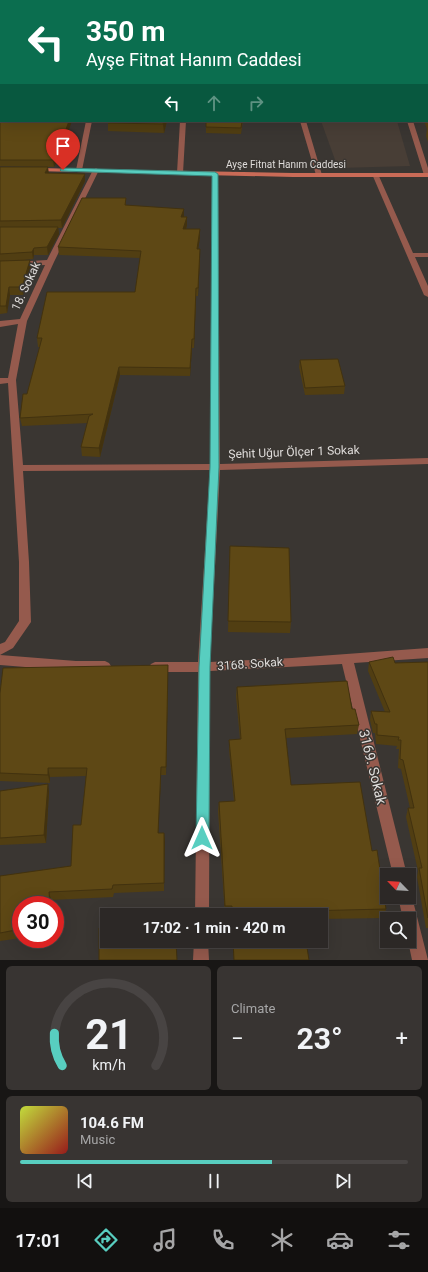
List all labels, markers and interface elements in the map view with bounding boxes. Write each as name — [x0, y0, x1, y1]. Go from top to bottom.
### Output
text: 350 m — [86, 15, 165, 48]
icon: left — [20, 16, 72, 68]
text: Ayşe Fitnat Hanım Caddesi — [86, 49, 302, 70]
icon: left — [161, 92, 183, 114]
icon: ahead — [203, 92, 225, 114]
icon: right — [245, 92, 267, 114]
pin — [46, 129, 80, 170]
icon: arrive — [52, 135, 74, 157]
street label: Ayşe Fitnat Hanım Caddesi — [226, 159, 346, 170]
street label: 18. Sokak — [9, 259, 44, 313]
street label: Şehit Uğur Ölçer 1 Sokak — [228, 442, 361, 461]
street label: 3168. Sokak — [217, 655, 284, 673]
street label: 3169. Sokak — [356, 728, 390, 807]
position arrow — [181, 817, 223, 859]
north arrow — [380, 868, 416, 904]
map controls — [380, 868, 416, 948]
speed limit sign: 30 — [12, 896, 64, 948]
button: search — [380, 912, 416, 948]
text: 17:02 · 1 min · 420 m — [143, 919, 285, 937]
text: Climate — [231, 1001, 275, 1016]
text: 21 — [85, 1010, 132, 1059]
text: 23° — [296, 1021, 343, 1056]
text: − — [231, 1026, 244, 1051]
text: + — [396, 1026, 408, 1051]
text: km/h — [92, 1057, 125, 1073]
text: 104.6 FM — [80, 1114, 144, 1132]
text: Music — [80, 1132, 115, 1147]
icon: previous — [74, 1170, 96, 1192]
icon: pause — [203, 1170, 225, 1192]
icon: next — [332, 1170, 354, 1192]
icon: directions — [92, 1226, 120, 1254]
icon: music — [151, 1226, 179, 1254]
icon: phone — [209, 1226, 237, 1254]
icon: climate — [268, 1226, 296, 1254]
icon: car — [326, 1226, 354, 1254]
icon: filters — [385, 1226, 413, 1254]
text: 17:01 — [15, 1230, 62, 1251]

